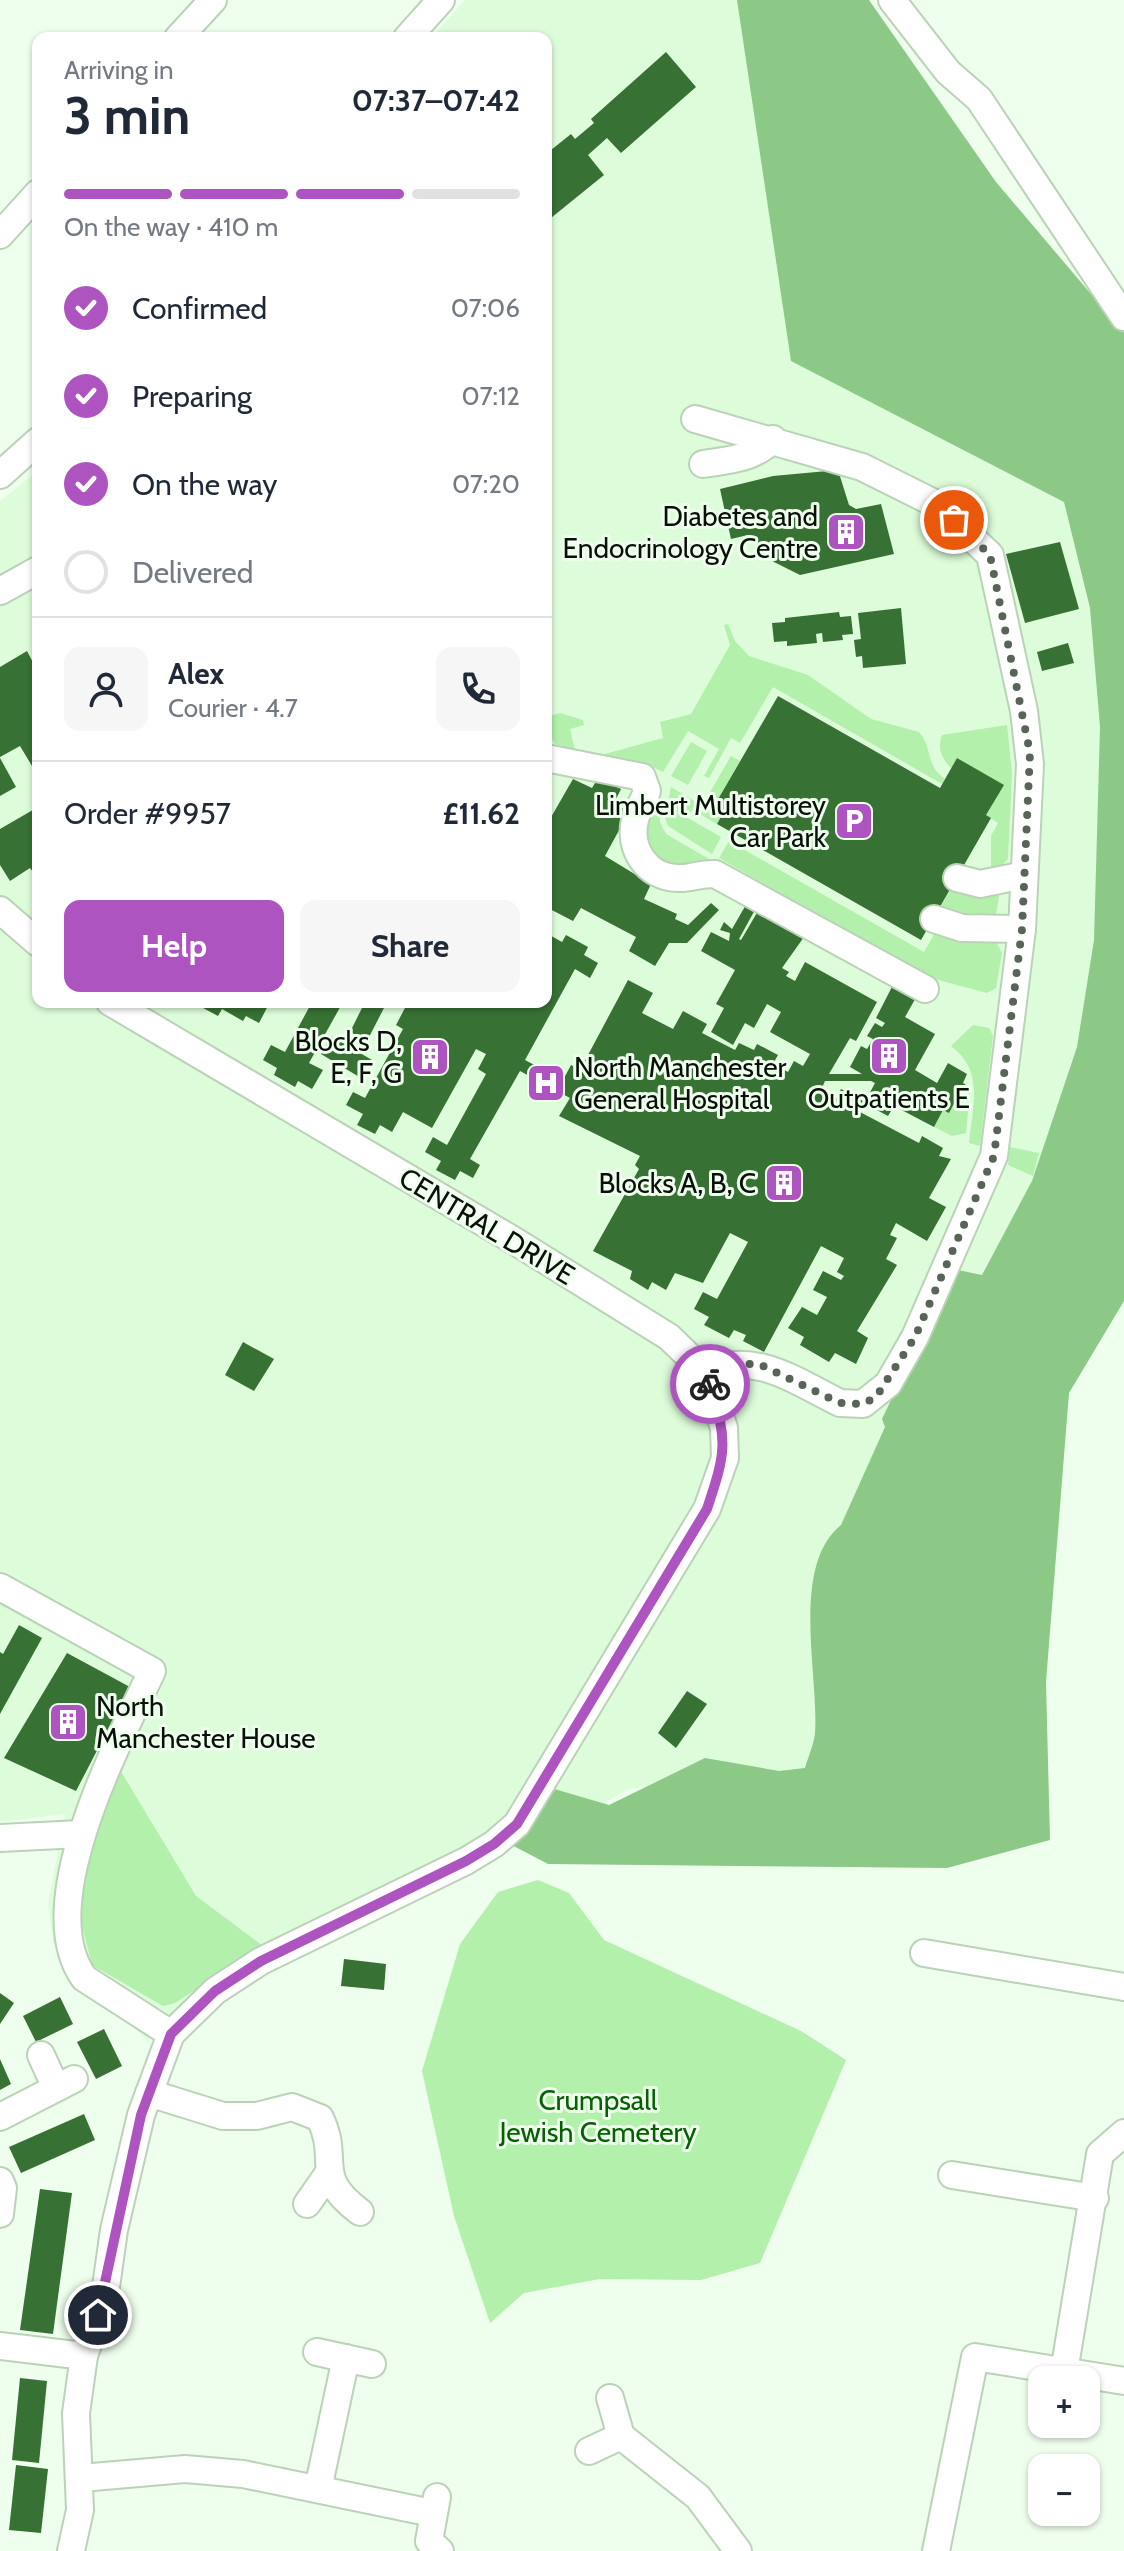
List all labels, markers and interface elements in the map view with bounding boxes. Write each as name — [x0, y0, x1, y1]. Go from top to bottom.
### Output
text: Arriving in — [64, 54, 174, 86]
text: 07:37–07:42 — [352, 82, 520, 119]
text: 3 min — [64, 84, 190, 147]
text: On the way · 410 m — [64, 211, 278, 243]
icon: check — [64, 286, 108, 330]
text: Confirmed — [132, 290, 267, 327]
text: 07:06 — [451, 292, 520, 324]
icon: check — [64, 374, 108, 418]
text: Preparing — [132, 378, 252, 415]
text: 07:12 — [462, 380, 520, 412]
icon: check — [64, 462, 108, 506]
text: On the way — [132, 466, 277, 503]
text: 07:20 — [452, 468, 520, 500]
pin — [920, 486, 988, 554]
icon: bag — [932, 498, 976, 542]
place label: Diabetes and Endocrinology Centre — [562, 499, 818, 565]
building icon: Diabetes and Endocrinology Centre — [825, 511, 867, 553]
text: Delivered — [132, 554, 253, 591]
button: person — [64, 647, 148, 731]
button: phone — [436, 647, 520, 731]
text: Alex — [168, 655, 224, 692]
text: Courier · 4.7 — [168, 692, 298, 724]
place label: Limbert Multistorey Car Park — [595, 788, 826, 854]
text: Order #9957 — [64, 795, 231, 832]
text: £11.62 — [443, 795, 520, 832]
parking icon: Limbert Multistorey Car Park — [833, 800, 875, 842]
button: Help — [64, 900, 284, 992]
button: Share — [300, 900, 520, 992]
place label: Blocks D, E, F, G — [294, 1024, 402, 1090]
building icon: Outpatients E — [868, 1035, 910, 1077]
building icon: Blocks D, E, F, G — [409, 1036, 451, 1078]
place label: North Manchester General Hospital — [574, 1050, 787, 1116]
hospital icon: North Manchester General Hospital — [525, 1062, 567, 1104]
place label: Outpatients E — [808, 1081, 970, 1115]
street label: CENTRAL DRIVE — [393, 1160, 581, 1292]
building icon: Blocks A, B, C — [763, 1162, 805, 1204]
place label: Blocks A, B, C — [599, 1166, 756, 1200]
courier — [670, 1344, 750, 1424]
icon: bike — [688, 1362, 732, 1406]
place label: North Manchester House — [96, 1689, 316, 1755]
building icon: North Manchester House — [47, 1701, 89, 1743]
park label: Crumpsall Jewish Cemetery — [498, 2083, 697, 2149]
pin — [64, 2281, 132, 2349]
icon: home — [76, 2293, 120, 2337]
map controls — [1028, 2366, 1100, 2526]
button: + — [1028, 2366, 1100, 2438]
button: − — [1028, 2454, 1100, 2526]

